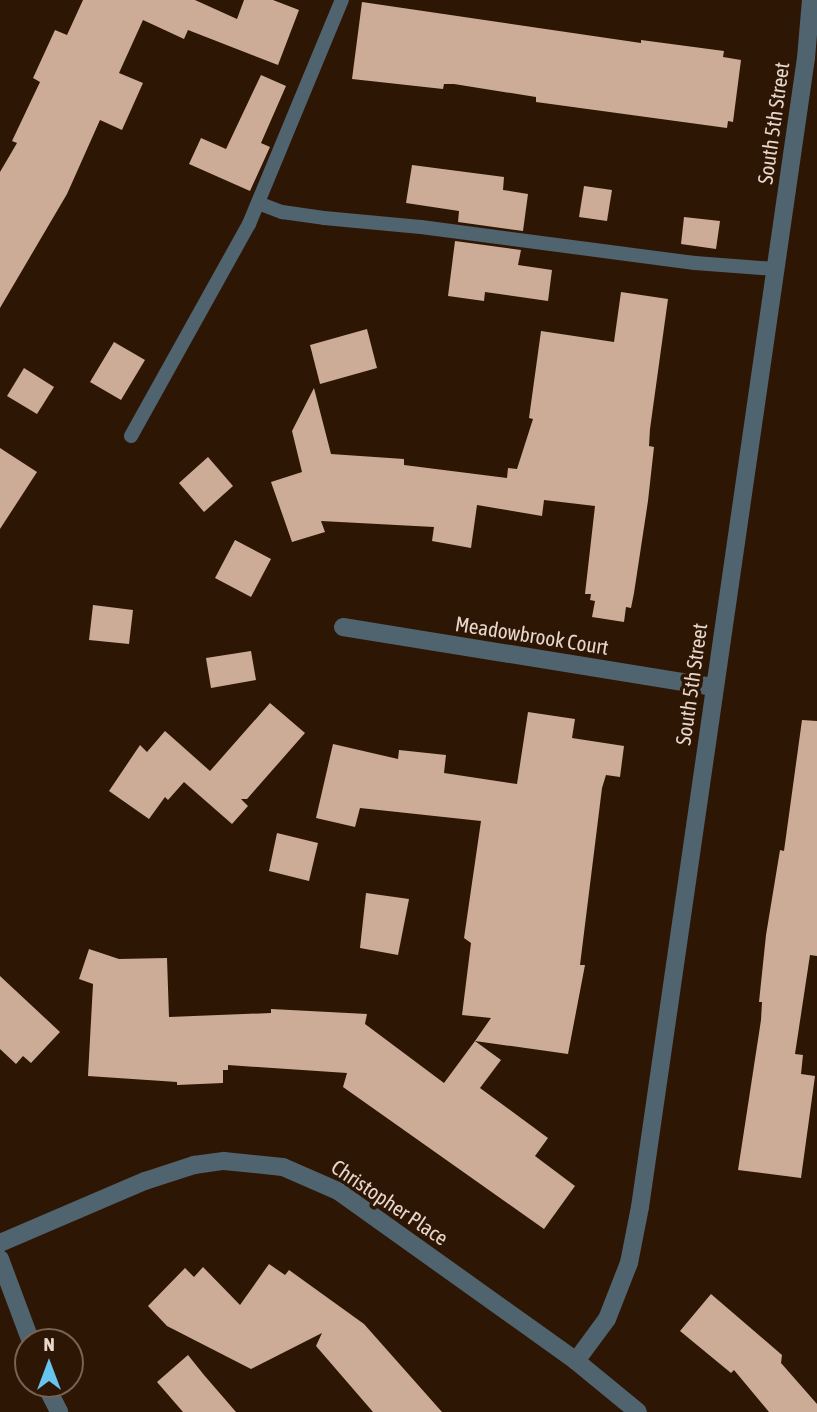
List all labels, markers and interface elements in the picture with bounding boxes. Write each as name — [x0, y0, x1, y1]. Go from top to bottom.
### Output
street label: South 5th Street — [752, 60, 794, 186]
street label: Meadowbrook Court — [453, 610, 611, 660]
street label: South 5th Street — [670, 621, 712, 747]
street label: Christopher Place — [327, 1154, 453, 1250]
north arrow — [14, 1328, 84, 1398]
text: N — [43, 1333, 55, 1355]

